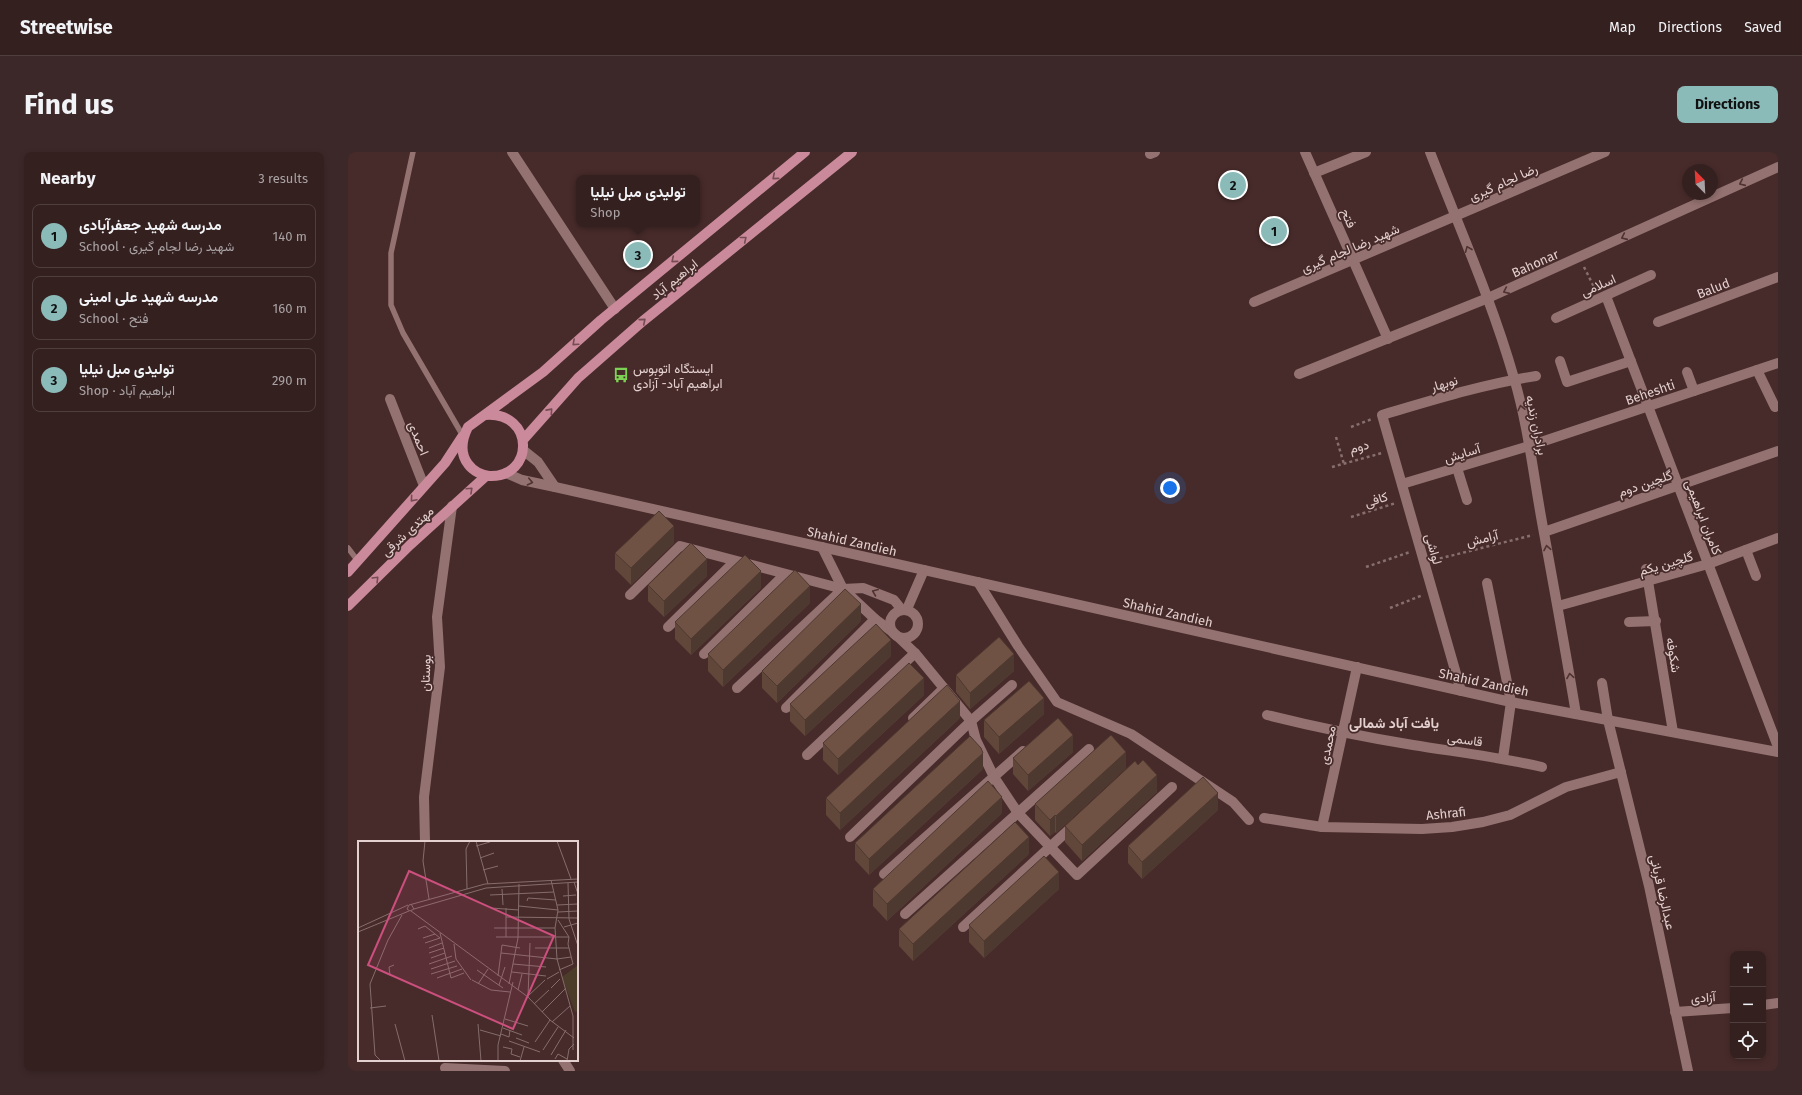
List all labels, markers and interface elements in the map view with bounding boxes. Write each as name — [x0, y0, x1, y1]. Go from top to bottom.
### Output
text: Streetwise — [20, 16, 113, 39]
text: Map — [1609, 19, 1636, 36]
text: Directions — [1658, 19, 1722, 36]
text: Saved — [1744, 19, 1782, 36]
button: Directions — [1677, 86, 1778, 123]
text: Find us — [24, 88, 114, 121]
street label: رضا لجام گیری — [1467, 161, 1540, 205]
north arrow — [1682, 164, 1718, 200]
text: Nearby — [40, 168, 95, 189]
pin: 2 — [1220, 170, 1246, 200]
text: 3 results — [258, 171, 308, 186]
one-way arrow — [772, 172, 779, 179]
popup — [576, 175, 700, 227]
one-way arrow — [1739, 178, 1747, 186]
text: تولیدی مبل نیلیا — [590, 183, 686, 201]
text: Shop — [590, 205, 620, 220]
street label: فتح — [1336, 206, 1359, 231]
text: مدرسه شهید جعفرآبادی — [79, 216, 222, 234]
pin: 1 — [1261, 216, 1287, 246]
street label: شهید رضا لجام گیری — [1299, 221, 1402, 277]
text: 1 — [51, 229, 57, 244]
text: 140 m — [273, 229, 307, 244]
one-way arrow — [1621, 232, 1628, 240]
one-way arrow — [740, 237, 747, 244]
text: School · شهید رضا لجام گیری — [79, 239, 234, 254]
pin: 3 — [625, 240, 651, 270]
one-way arrow — [1465, 246, 1473, 253]
street label: Bahonar — [1509, 246, 1561, 280]
one-way arrow — [672, 255, 679, 262]
street label: ابراهیم آباد — [648, 256, 701, 304]
street label: اسلامی — [1578, 271, 1618, 301]
street label: Balud — [1695, 275, 1732, 302]
one-way arrow — [1502, 286, 1509, 294]
text: مدرسه شهید علی امینی — [79, 288, 218, 306]
text: 2 — [51, 301, 57, 316]
text: 160 m — [273, 301, 307, 316]
text: School · فتح — [79, 311, 148, 326]
one-way arrow — [638, 318, 646, 325]
one-way arrow — [572, 339, 580, 346]
text: تولیدی مبل نیلیا — [79, 360, 174, 378]
place label: ایستگاه اتوبوس ابراهیم آباد- آزادی — [633, 361, 723, 392]
bus stop icon: ایستگاه اتوبوس ابراهیم آباد- آزادی — [612, 366, 630, 384]
street label: نوبهار — [1428, 372, 1460, 396]
text: 3 — [51, 373, 57, 388]
text: 290 m — [272, 373, 307, 388]
street label: Beheshti — [1623, 377, 1677, 408]
text: Shop · ابراهیم آباد — [79, 383, 175, 398]
street label: برادران زندیه — [1522, 394, 1550, 457]
one-way arrow — [1517, 405, 1525, 411]
one-way arrow — [545, 408, 552, 416]
street label: احمدی — [404, 419, 432, 458]
street label: دوم — [1348, 437, 1371, 457]
street label: آسایش — [1442, 441, 1483, 467]
street label: گلچین دوم — [1616, 467, 1675, 502]
one-way arrow — [527, 477, 533, 485]
street label: کامران ابراهیمی — [1681, 477, 1725, 557]
your location — [1160, 478, 1180, 498]
one-way arrow — [465, 487, 473, 494]
street label: کافی — [1363, 489, 1390, 511]
one-way arrow — [410, 494, 418, 502]
street label: مهتدی شرقی — [378, 503, 437, 560]
street label: Shahid Zandieh — [806, 524, 898, 559]
street label: آرامش — [1464, 527, 1501, 551]
street label: لواشی — [1421, 532, 1445, 566]
one-way arrow — [1543, 544, 1551, 551]
street label: گلچین یکم — [1637, 549, 1696, 580]
one-way arrow — [371, 576, 379, 584]
one-way arrow — [871, 589, 878, 597]
street label: Shahid Zandieh — [1122, 595, 1214, 630]
street label: شکوفه — [1662, 636, 1684, 674]
street label: بوستان — [417, 654, 435, 692]
street label: Shahid Zandieh — [1437, 666, 1530, 699]
one-way arrow — [1566, 672, 1575, 679]
district label: یافت آباد شمالی — [1349, 715, 1439, 732]
street label: محمدی — [1316, 724, 1340, 766]
street label: قاسمی — [1446, 730, 1484, 750]
street label: Ashrafi — [1425, 804, 1467, 823]
inset map — [358, 841, 578, 1061]
street label: عبدالرضا قربانی — [1646, 853, 1678, 932]
map controls — [1730, 951, 1766, 1059]
button: + — [1730, 951, 1766, 987]
button: − — [1730, 987, 1766, 1023]
street label: آزادی — [1690, 989, 1717, 1007]
button: locate — [1730, 1023, 1766, 1059]

